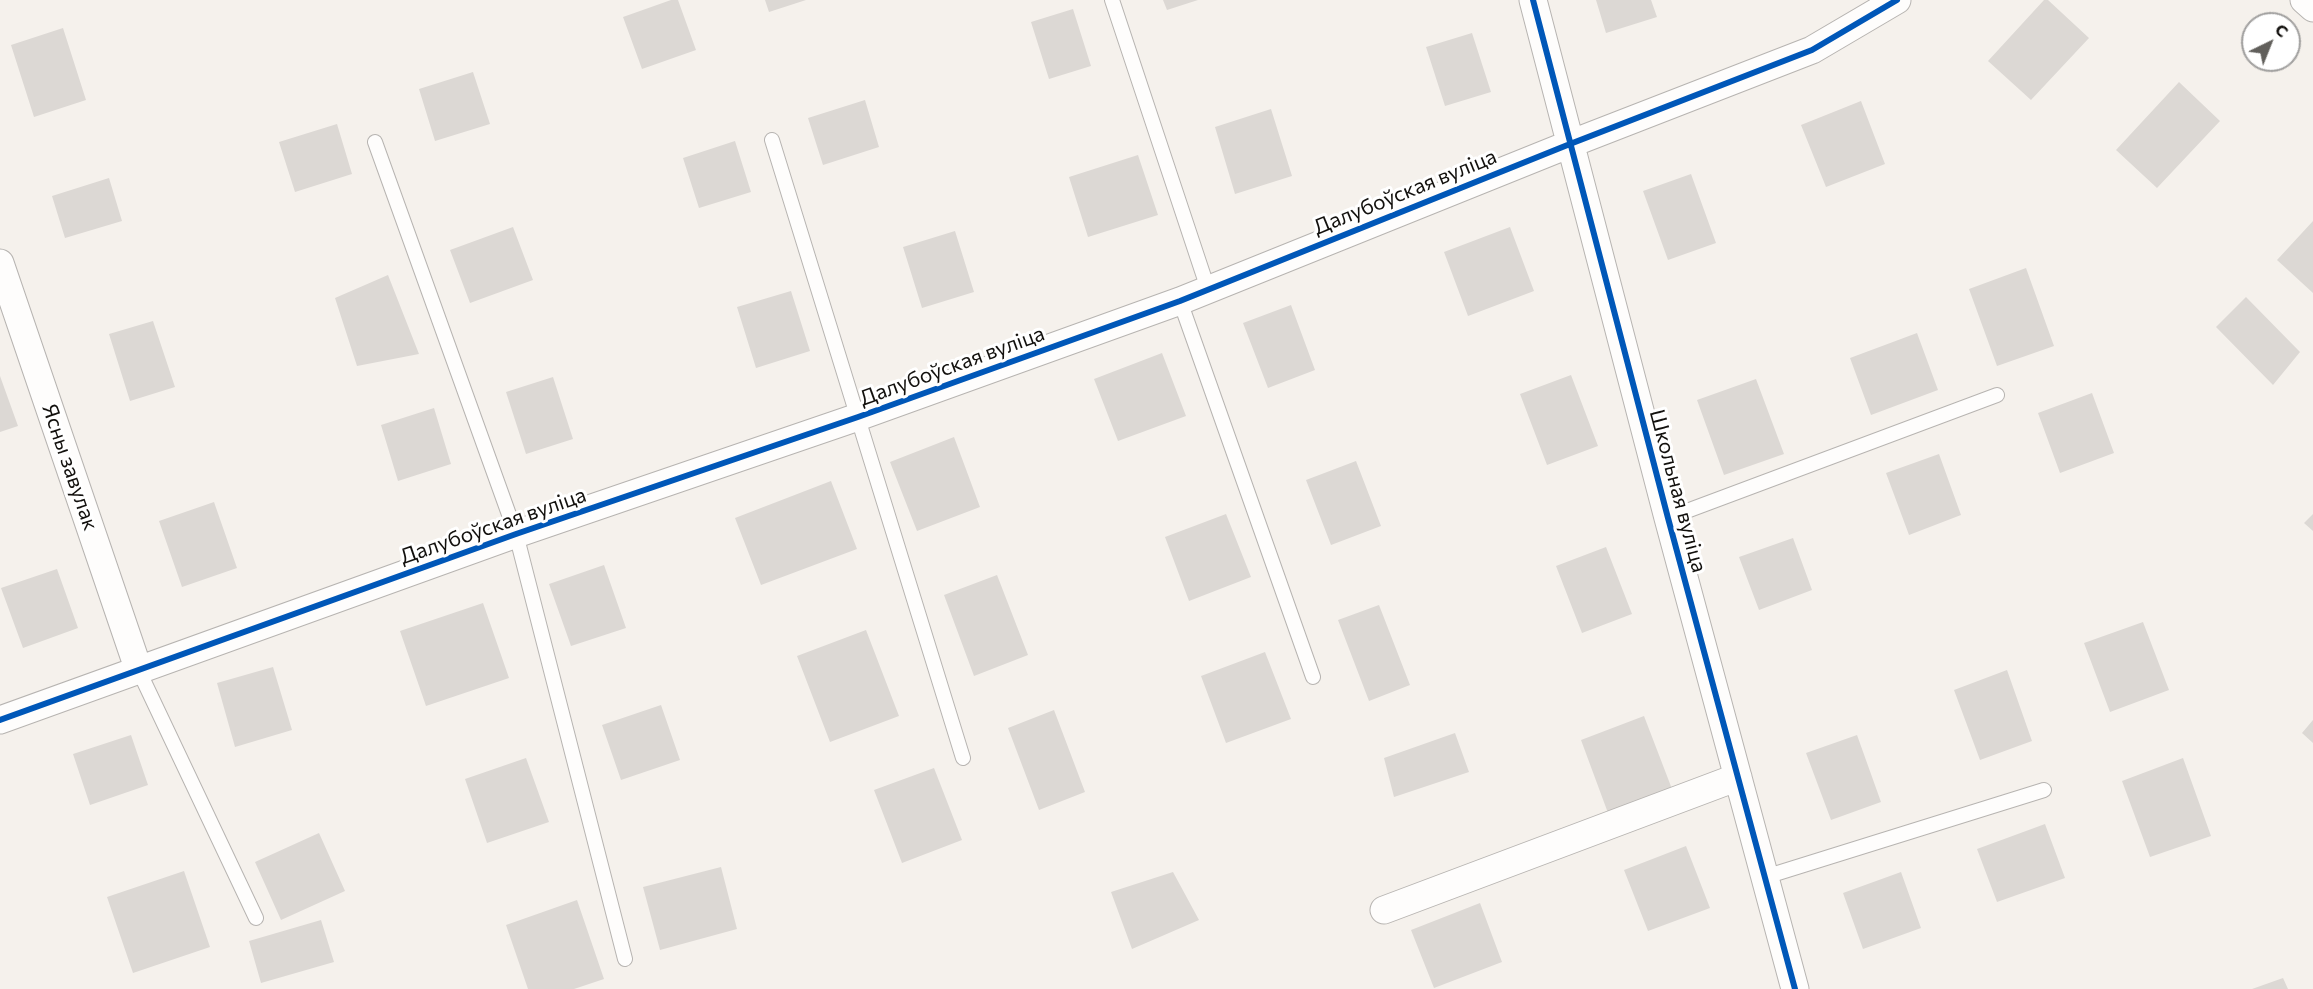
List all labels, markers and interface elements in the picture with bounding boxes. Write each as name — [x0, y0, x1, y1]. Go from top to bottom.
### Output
north arrow — [2241, 12, 2301, 72]
text: С — [2272, 19, 2293, 41]
street label: Далубоўская вуліца — [1310, 144, 1500, 240]
street label: Далубоўская вуліца — [856, 321, 1048, 411]
street label: Ясны завулак — [37, 400, 103, 534]
street label: Школьная вуліца — [1644, 407, 1712, 575]
street label: Далубоўская вуліца — [397, 482, 589, 570]

